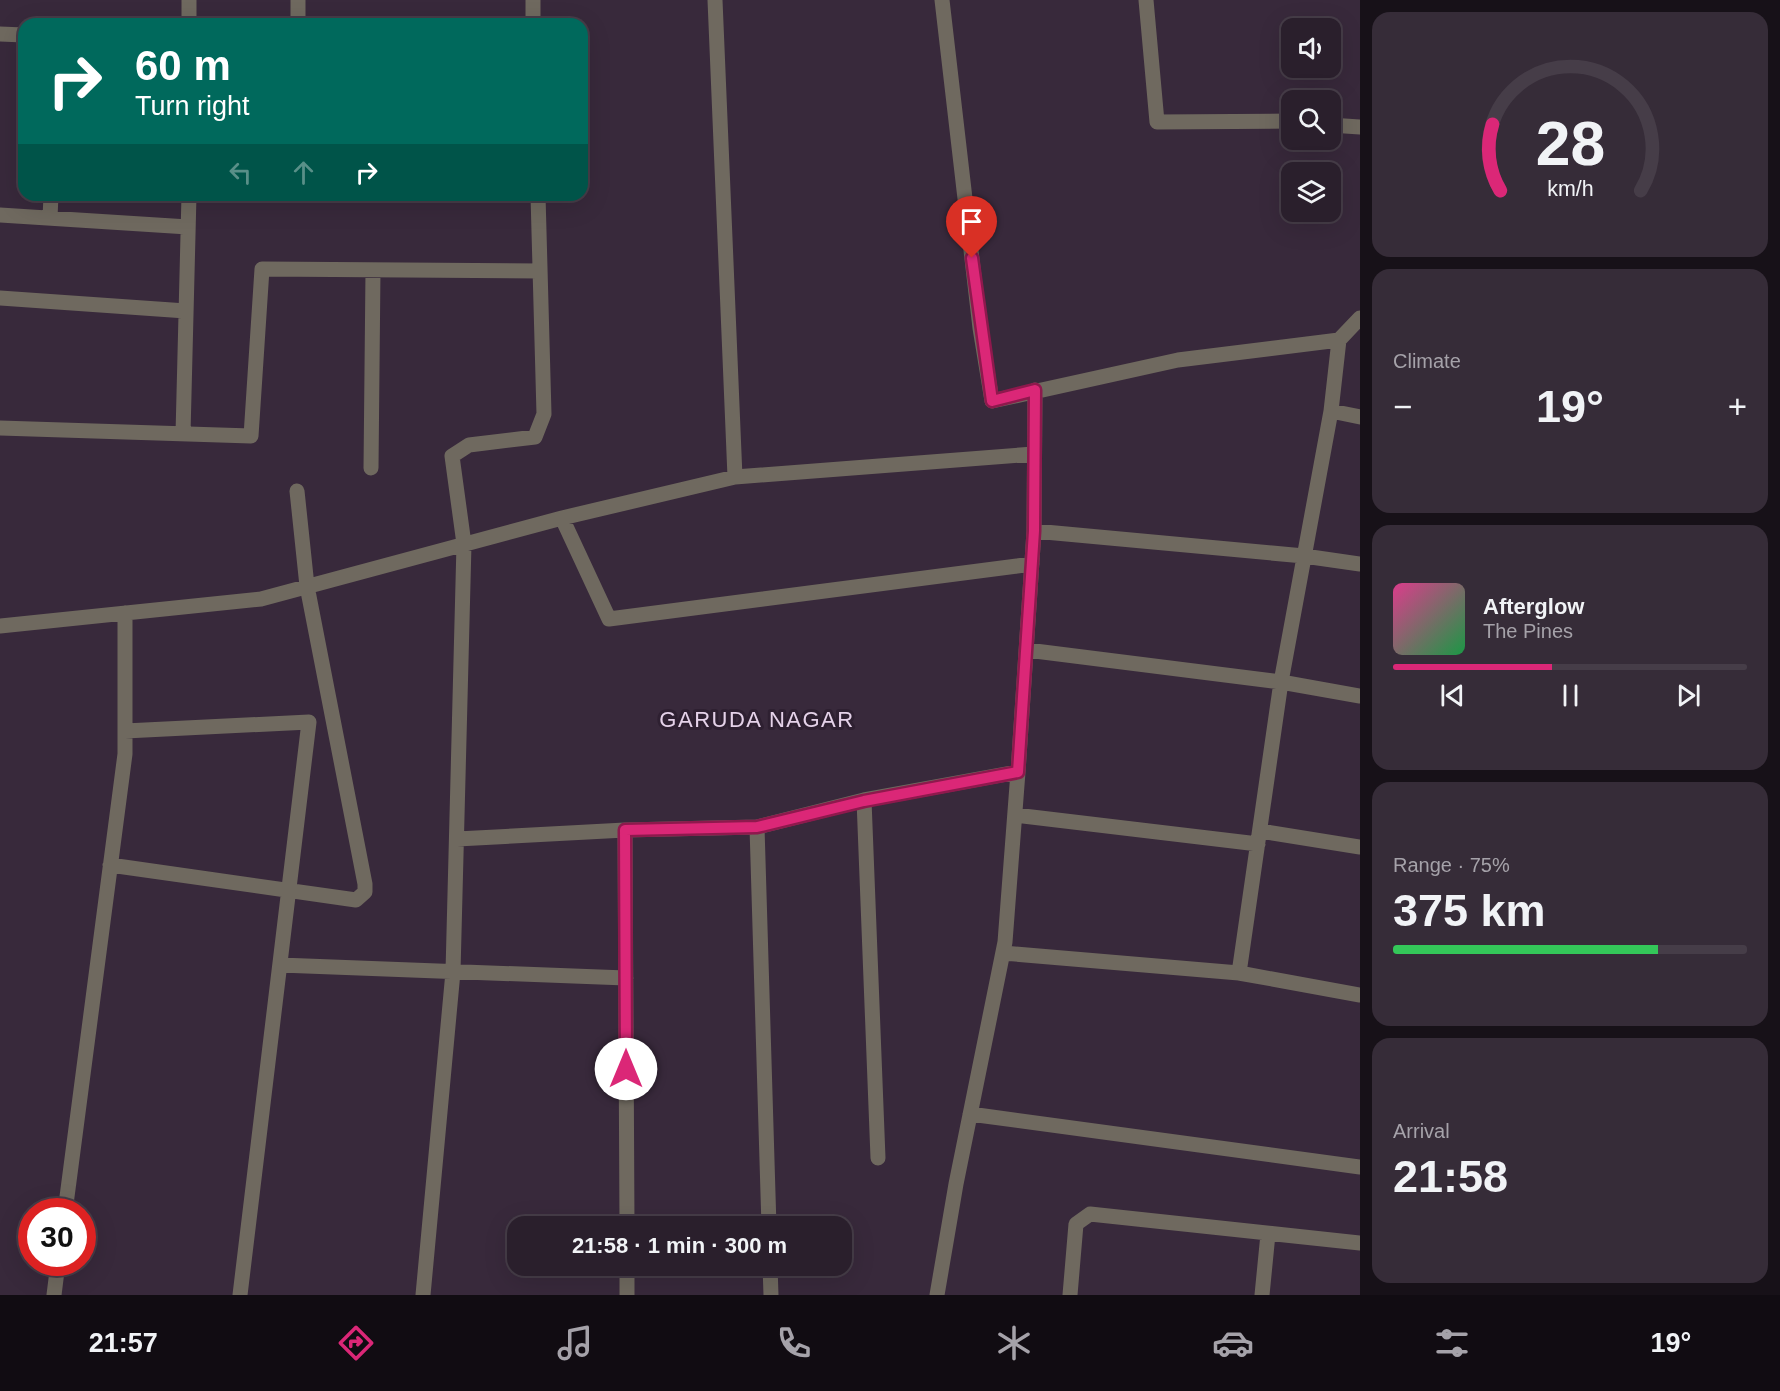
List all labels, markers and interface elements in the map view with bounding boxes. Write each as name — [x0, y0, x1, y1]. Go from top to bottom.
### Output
map controls — [1281, 18, 1341, 222]
button: sound — [1281, 18, 1341, 78]
icon: right — [36, 42, 114, 120]
text: 60 m — [135, 42, 231, 89]
button: search — [1281, 90, 1341, 150]
text: Turn right — [135, 91, 250, 121]
text: 28 — [1535, 109, 1605, 178]
icon: left — [224, 156, 257, 189]
icon: ahead — [287, 156, 320, 189]
icon: right — [350, 156, 383, 189]
button: layers — [1281, 162, 1341, 222]
text: km/h — [1547, 178, 1593, 202]
pin — [946, 196, 997, 258]
icon: arrive — [955, 205, 988, 238]
text: Climate — [1393, 350, 1461, 372]
text: 19° — [1536, 381, 1604, 432]
text: − — [1393, 388, 1412, 425]
text: + — [1728, 388, 1747, 425]
text: Afterglow — [1483, 594, 1584, 619]
text: The Pines — [1483, 620, 1573, 642]
icon: previous — [1436, 679, 1469, 712]
icon: pause — [1554, 679, 1587, 712]
icon: next — [1672, 679, 1705, 712]
district label: GARUDA NAGAR — [659, 707, 855, 732]
text: Range · 75% — [1393, 854, 1510, 876]
text: 375 km — [1393, 885, 1546, 936]
position arrow — [594, 1037, 658, 1101]
text: Arrival — [1393, 1120, 1450, 1142]
text: 21:58 — [1393, 1151, 1508, 1202]
speed limit sign: 30 — [18, 1198, 96, 1276]
text: 21:58 · 1 min · 300 m — [572, 1233, 787, 1258]
icon: directions — [335, 1322, 377, 1364]
icon: music — [554, 1322, 596, 1364]
icon: phone — [773, 1322, 815, 1364]
icon: climate — [993, 1322, 1035, 1364]
icon: car — [1212, 1322, 1254, 1364]
icon: filters — [1431, 1322, 1473, 1364]
text: 21:57 — [89, 1328, 158, 1358]
text: 19° — [1650, 1328, 1691, 1358]

